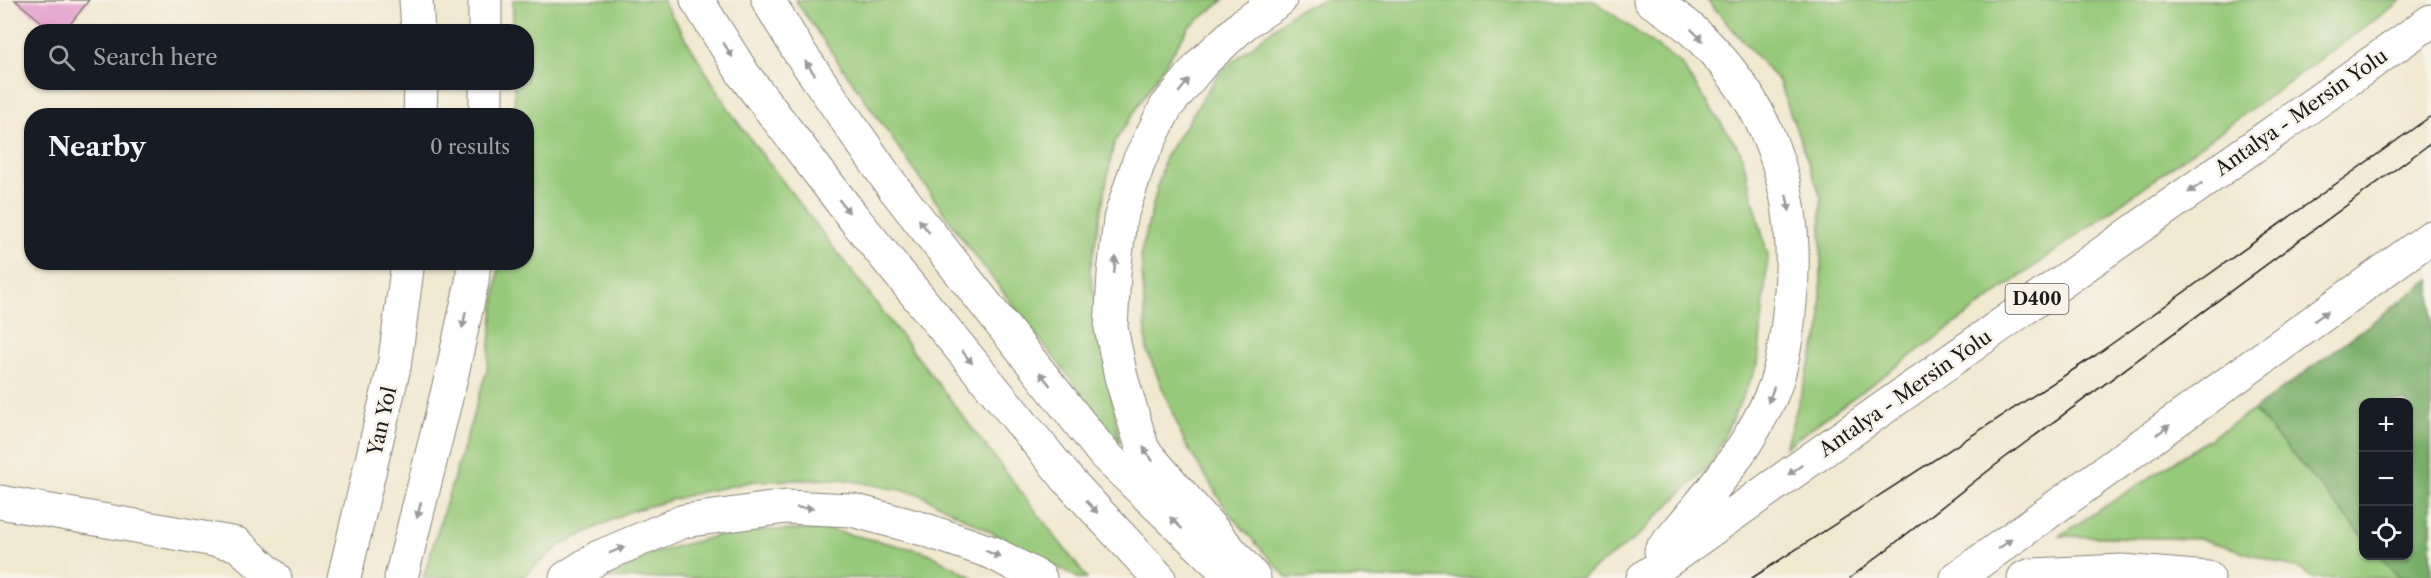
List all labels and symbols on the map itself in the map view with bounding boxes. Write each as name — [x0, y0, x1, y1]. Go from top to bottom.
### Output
one-way arrow — [1690, 28, 1705, 42]
one-way arrow — [722, 42, 733, 58]
street label: Antalya - Mersin Yolu — [2209, 43, 2392, 181]
one-way arrow — [805, 60, 816, 76]
one-way arrow — [1177, 78, 1190, 94]
one-way arrow — [2187, 182, 2203, 194]
one-way arrow — [1784, 194, 1793, 213]
one-way arrow — [838, 198, 851, 214]
one-way arrow — [918, 218, 931, 234]
one-way arrow — [1110, 256, 1120, 275]
road number: D400 — [2006, 284, 2068, 314]
one-way arrow — [2313, 310, 2329, 322]
one-way arrow — [459, 311, 468, 330]
street label: Antalya - Mersin Yolu — [1813, 324, 1996, 462]
one-way arrow — [961, 349, 974, 365]
one-way arrow — [1039, 372, 1051, 387]
street label: Yan Yol — [362, 384, 402, 459]
one-way arrow — [1766, 386, 1775, 404]
one-way arrow — [2155, 424, 2171, 436]
one-way arrow — [1142, 446, 1154, 462]
one-way arrow — [1788, 464, 1804, 476]
one-way arrow — [1085, 499, 1099, 513]
one-way arrow — [414, 501, 424, 519]
one-way arrow — [795, 503, 814, 512]
one-way arrow — [1168, 516, 1183, 530]
one-way arrow — [1996, 538, 2012, 550]
one-way arrow — [608, 545, 625, 554]
one-way arrow — [984, 550, 1002, 559]

